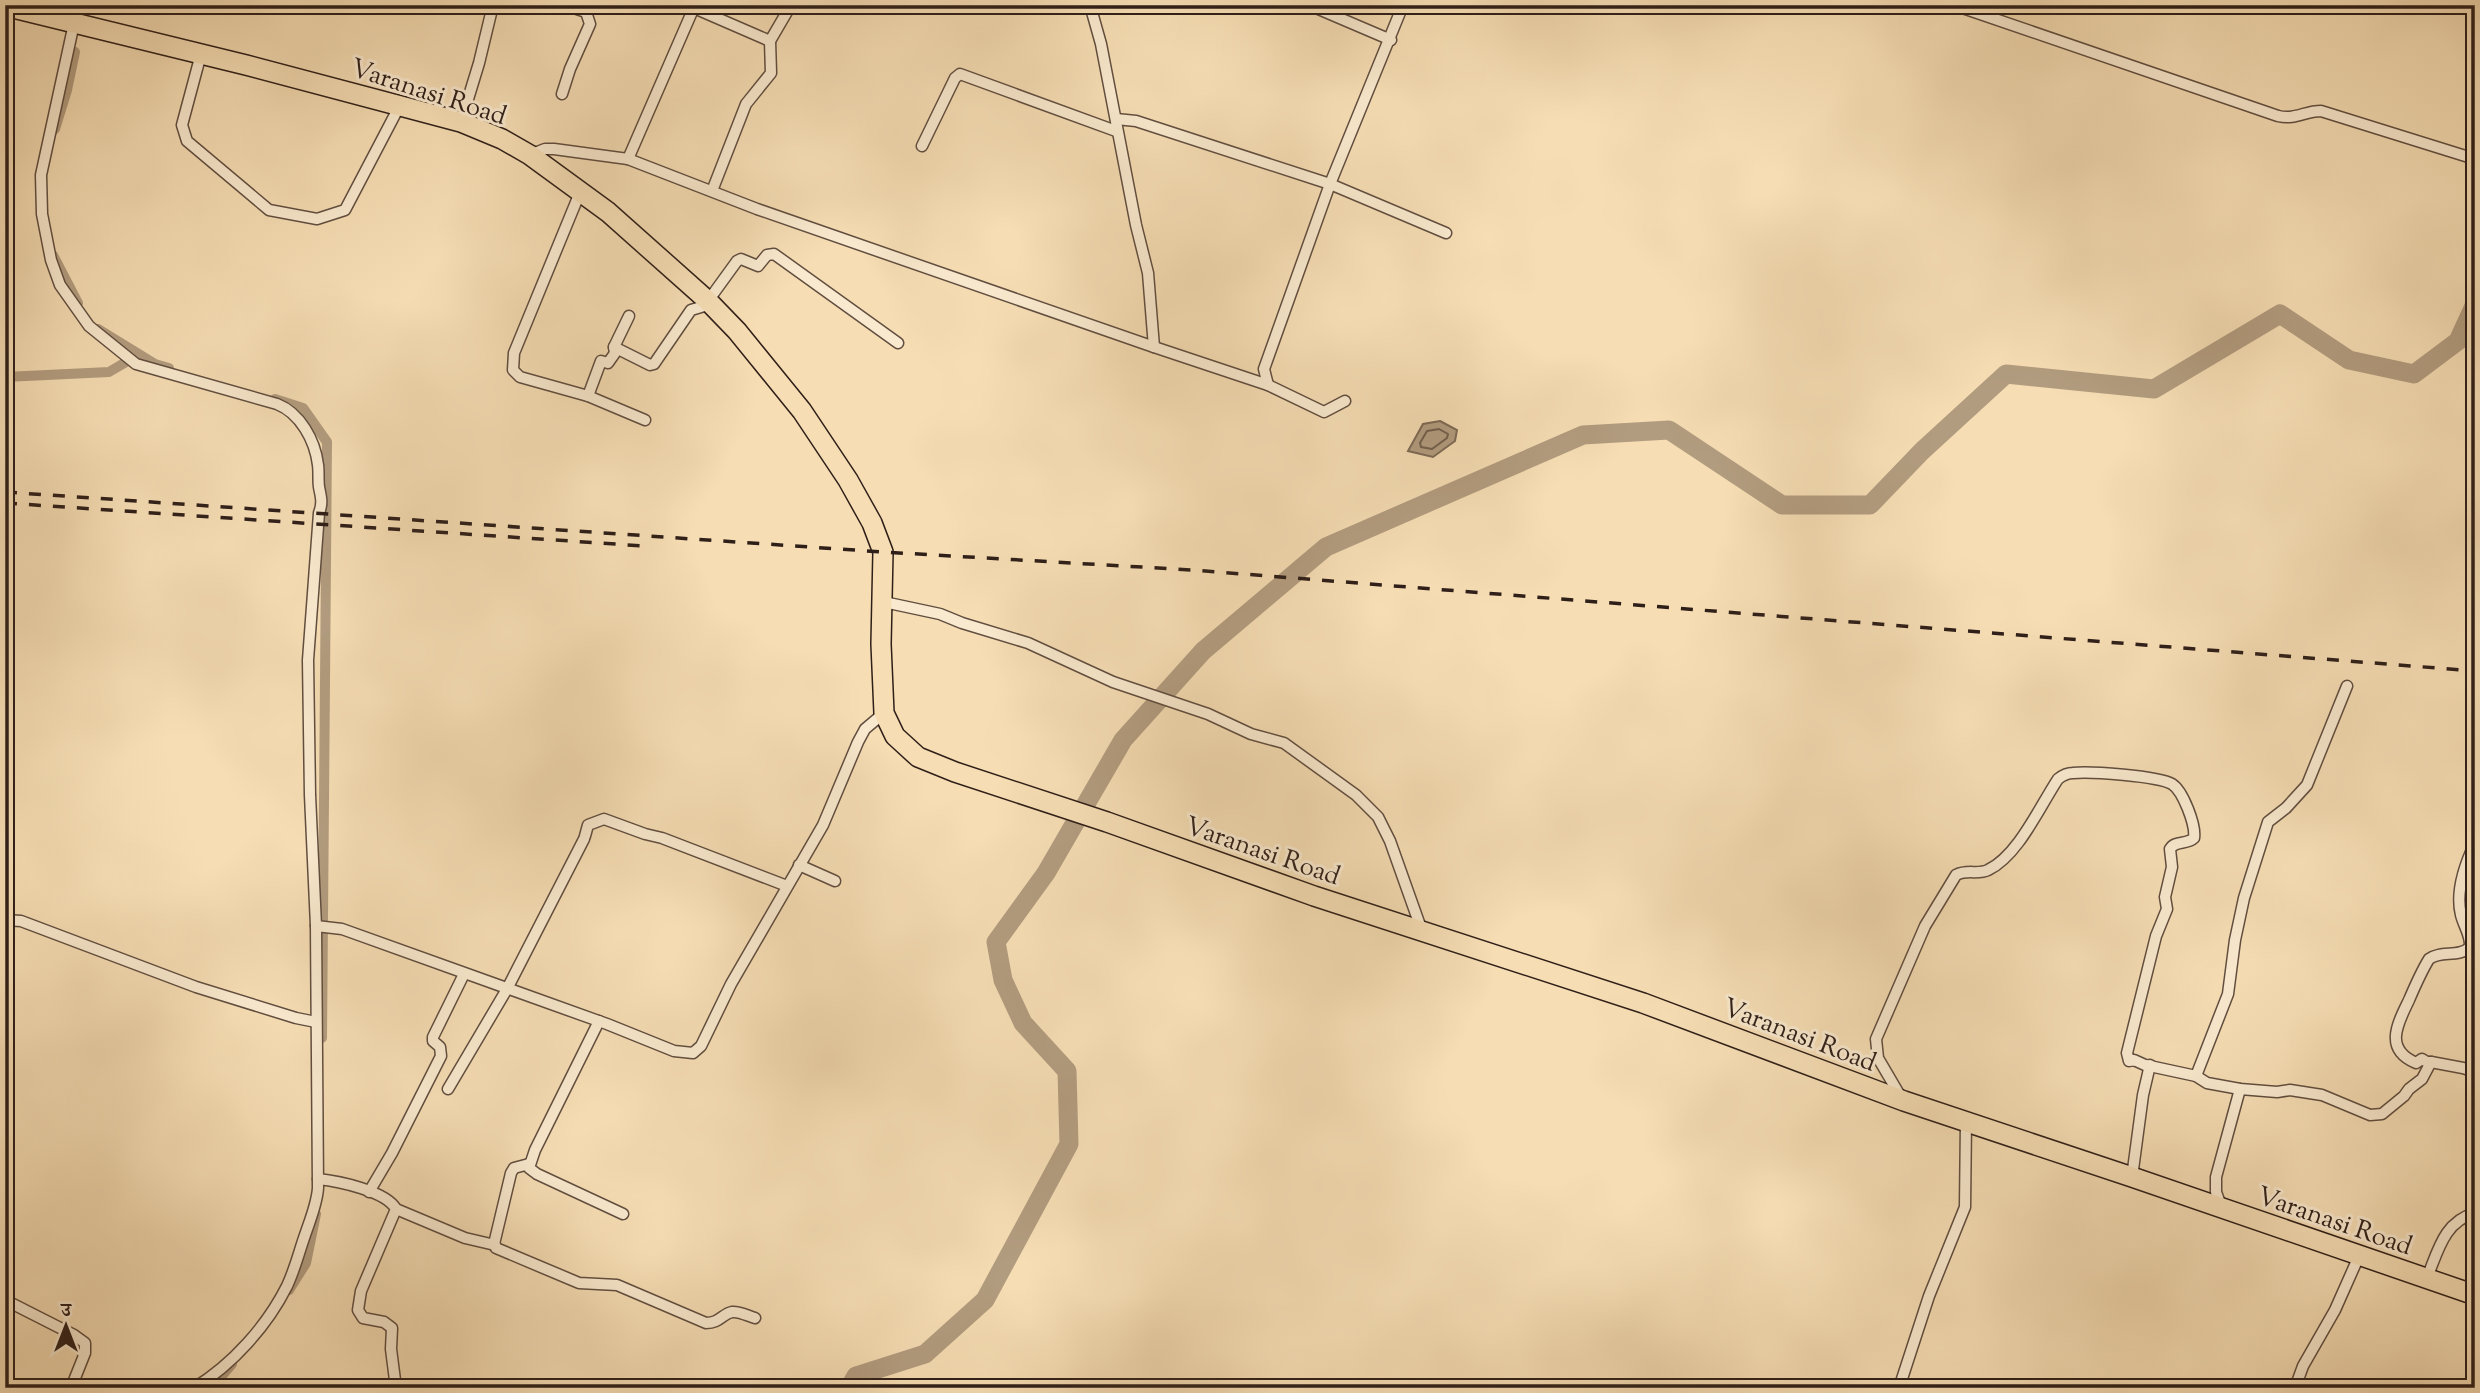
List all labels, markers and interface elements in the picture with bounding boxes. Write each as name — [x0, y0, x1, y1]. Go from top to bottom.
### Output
street label: Varanasi Road — [346, 51, 511, 136]
street label: Varanasi Road — [1180, 809, 1345, 896]
street label: Varanasi Road — [1717, 990, 1882, 1083]
street label: Varanasi Road — [2252, 1179, 2417, 1266]
north arrow — [32, 1292, 102, 1362]
text: उ — [59, 1298, 72, 1325]

